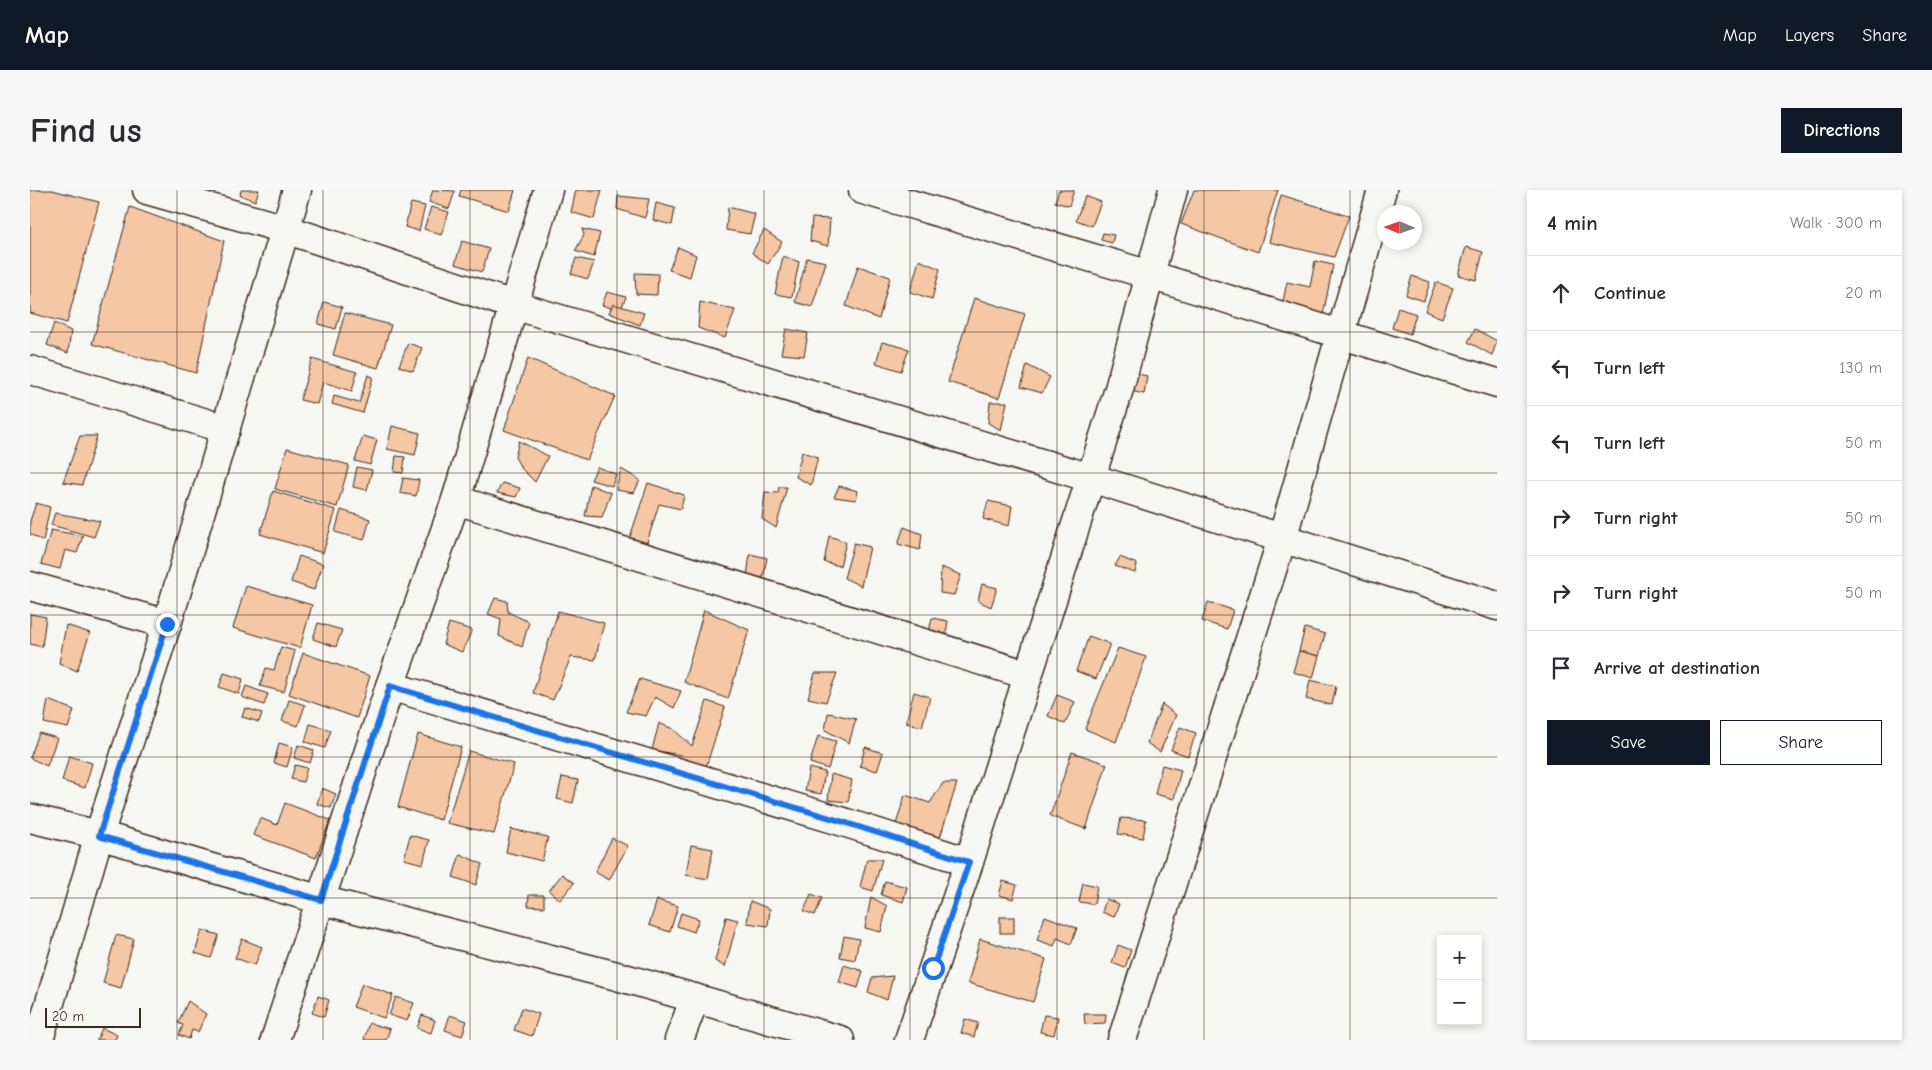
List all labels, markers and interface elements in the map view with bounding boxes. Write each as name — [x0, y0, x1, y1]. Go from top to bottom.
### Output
text: Map — [25, 21, 69, 49]
text: Map — [1723, 25, 1757, 46]
text: Layers — [1785, 25, 1834, 46]
text: Share — [1862, 25, 1907, 46]
button: Directions — [1781, 108, 1902, 153]
text: Find us — [30, 110, 142, 151]
north arrow — [1377, 205, 1422, 250]
text: 4 min — [1547, 211, 1598, 235]
text: Walk · 300 m — [1790, 214, 1882, 232]
icon: ahead — [1547, 279, 1575, 307]
text: Continue — [1594, 282, 1666, 304]
text: 20 m — [1845, 284, 1882, 302]
icon: left — [1547, 354, 1575, 382]
text: Turn left — [1594, 357, 1665, 379]
text: 130 m — [1839, 359, 1882, 377]
icon: left — [1547, 429, 1575, 457]
text: Turn left — [1594, 432, 1665, 454]
text: 50 m — [1845, 434, 1882, 452]
icon: right — [1547, 504, 1575, 532]
text: Turn right — [1594, 507, 1678, 529]
text: 50 m — [1845, 509, 1882, 527]
icon: right — [1547, 579, 1575, 607]
text: Turn right — [1594, 582, 1678, 604]
text: 50 m — [1845, 584, 1882, 602]
route end — [156, 613, 179, 636]
icon: arrive — [1547, 654, 1575, 682]
text: Arrive at destination — [1594, 657, 1760, 679]
button: Save — [1547, 720, 1710, 765]
button: Share — [1720, 720, 1882, 765]
map controls — [1437, 935, 1482, 1025]
button: + — [1437, 935, 1482, 980]
route start — [922, 957, 945, 980]
button: − — [1437, 980, 1482, 1025]
scale bar — [45, 1005, 141, 1028]
text: 20 m — [52, 1008, 84, 1025]

